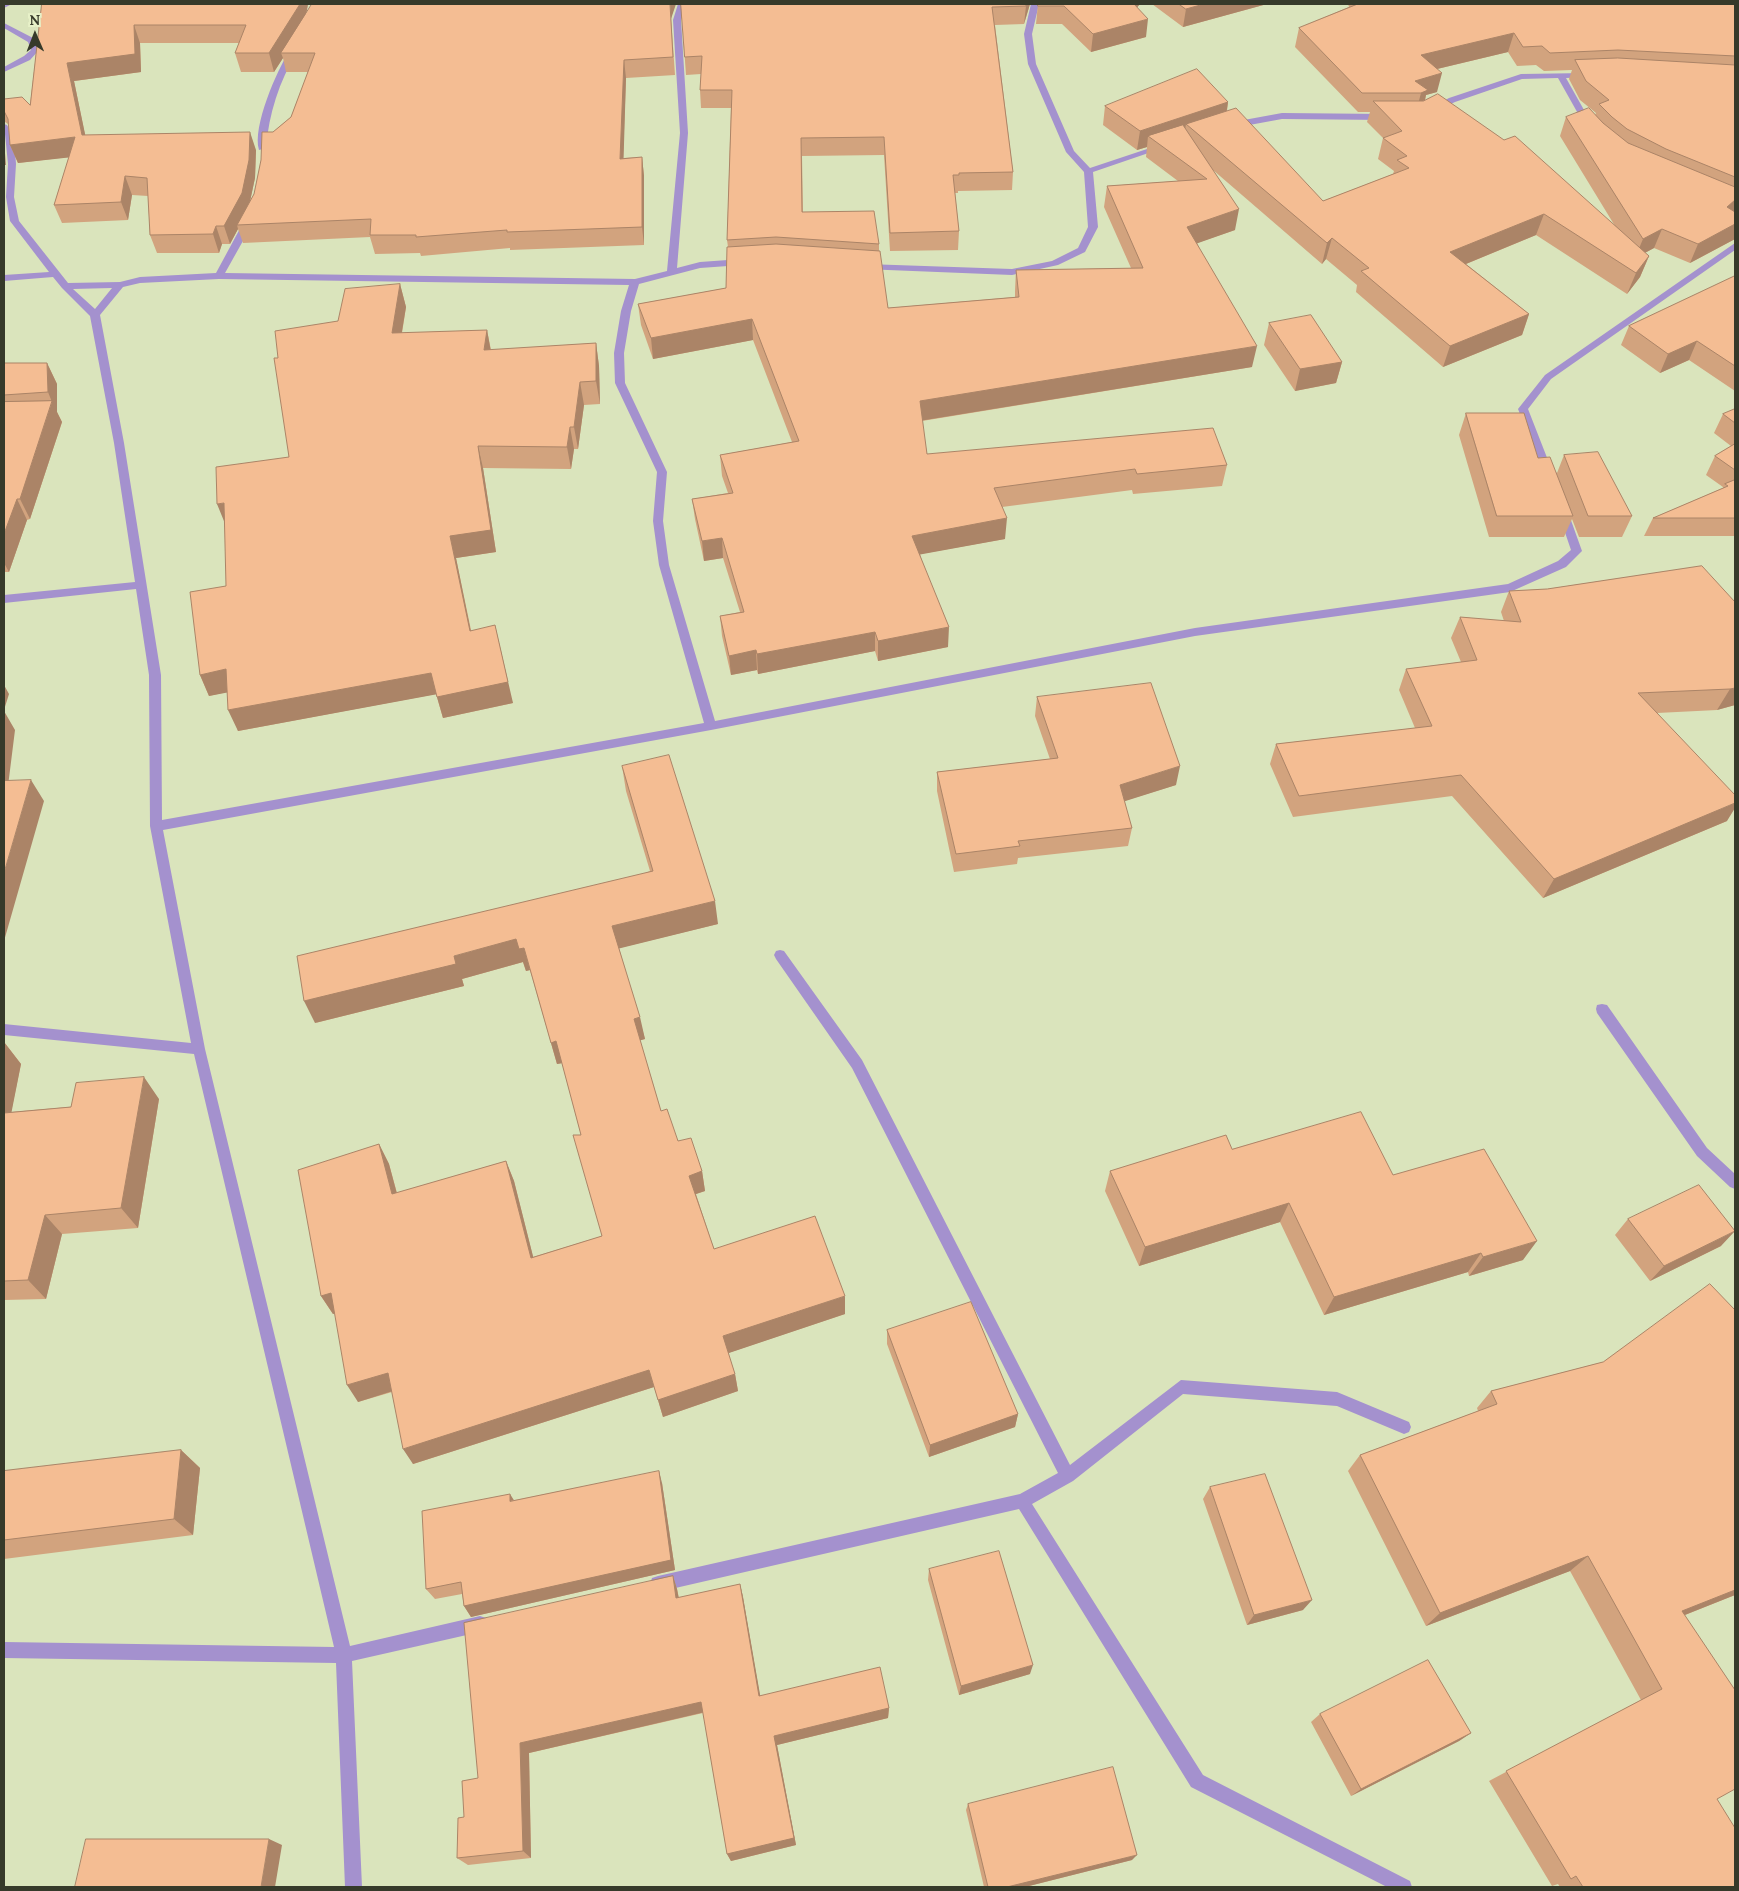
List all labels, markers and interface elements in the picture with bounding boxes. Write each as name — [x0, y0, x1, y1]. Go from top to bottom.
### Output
north arrow — [10, 10, 60, 60]
text: N — [29, 11, 40, 29]

